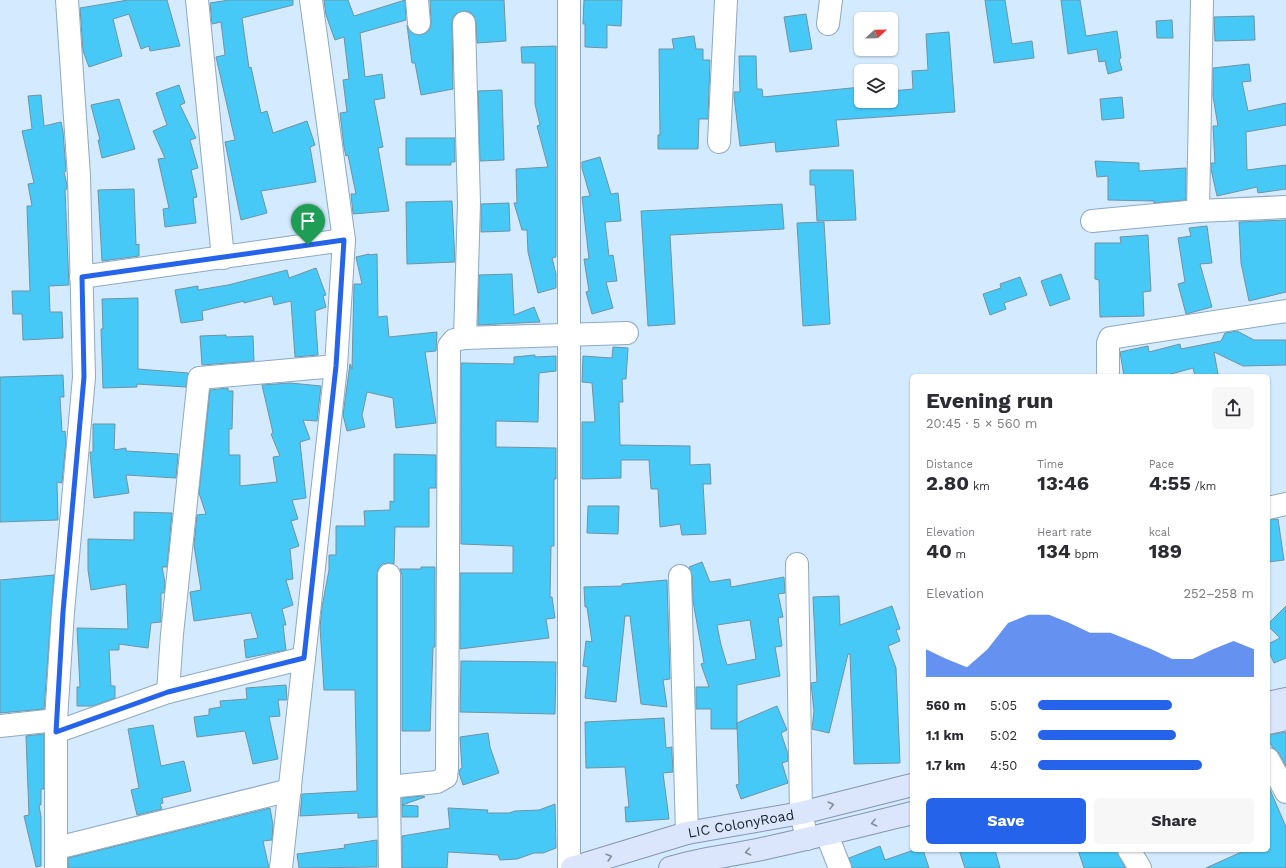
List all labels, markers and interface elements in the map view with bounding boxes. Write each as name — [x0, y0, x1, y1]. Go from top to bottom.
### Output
north arrow — [854, 12, 898, 56]
map controls — [854, 12, 898, 108]
button: layers — [854, 64, 898, 108]
pin — [291, 204, 325, 245]
icon: arrive — [297, 210, 319, 232]
button: share — [1212, 387, 1254, 429]
text: Evening run — [926, 388, 1054, 413]
text: 20:45 · 5 × 560 m — [926, 416, 1038, 431]
text: Distance — [926, 458, 973, 471]
text: Time — [1037, 458, 1064, 471]
text: Pace — [1149, 458, 1174, 471]
text: 2.80 — [926, 471, 969, 495]
text: 13:46 — [1037, 471, 1089, 495]
text: 4:55 — [1149, 471, 1191, 495]
text: km — [969, 480, 990, 493]
text: /km — [1191, 480, 1216, 493]
text: Elevation — [926, 526, 975, 539]
text: Heart rate — [1037, 526, 1092, 539]
text: kcal — [1149, 526, 1170, 539]
text: 40 — [926, 539, 952, 563]
text: 134 — [1037, 539, 1071, 563]
text: 189 — [1149, 539, 1182, 563]
text: m — [952, 548, 966, 561]
text: bpm — [1071, 548, 1099, 561]
text: Elevation — [926, 586, 984, 601]
text: 252–258 m — [1183, 586, 1254, 601]
text: 560 m — [926, 698, 966, 713]
text: 5:05 — [990, 698, 1017, 713]
text: 1.1 km — [926, 728, 964, 743]
text: 5:02 — [990, 728, 1017, 743]
text: 1.7 km — [926, 758, 966, 773]
text: 4:50 — [990, 758, 1017, 773]
button: Save — [926, 798, 1086, 844]
button: Share — [1094, 798, 1254, 844]
one-way arrow — [828, 802, 834, 810]
street label: LIC ColonyRoad — [687, 806, 795, 841]
one-way arrow — [871, 818, 877, 826]
one-way arrow — [744, 848, 751, 856]
one-way arrow — [605, 853, 612, 862]

